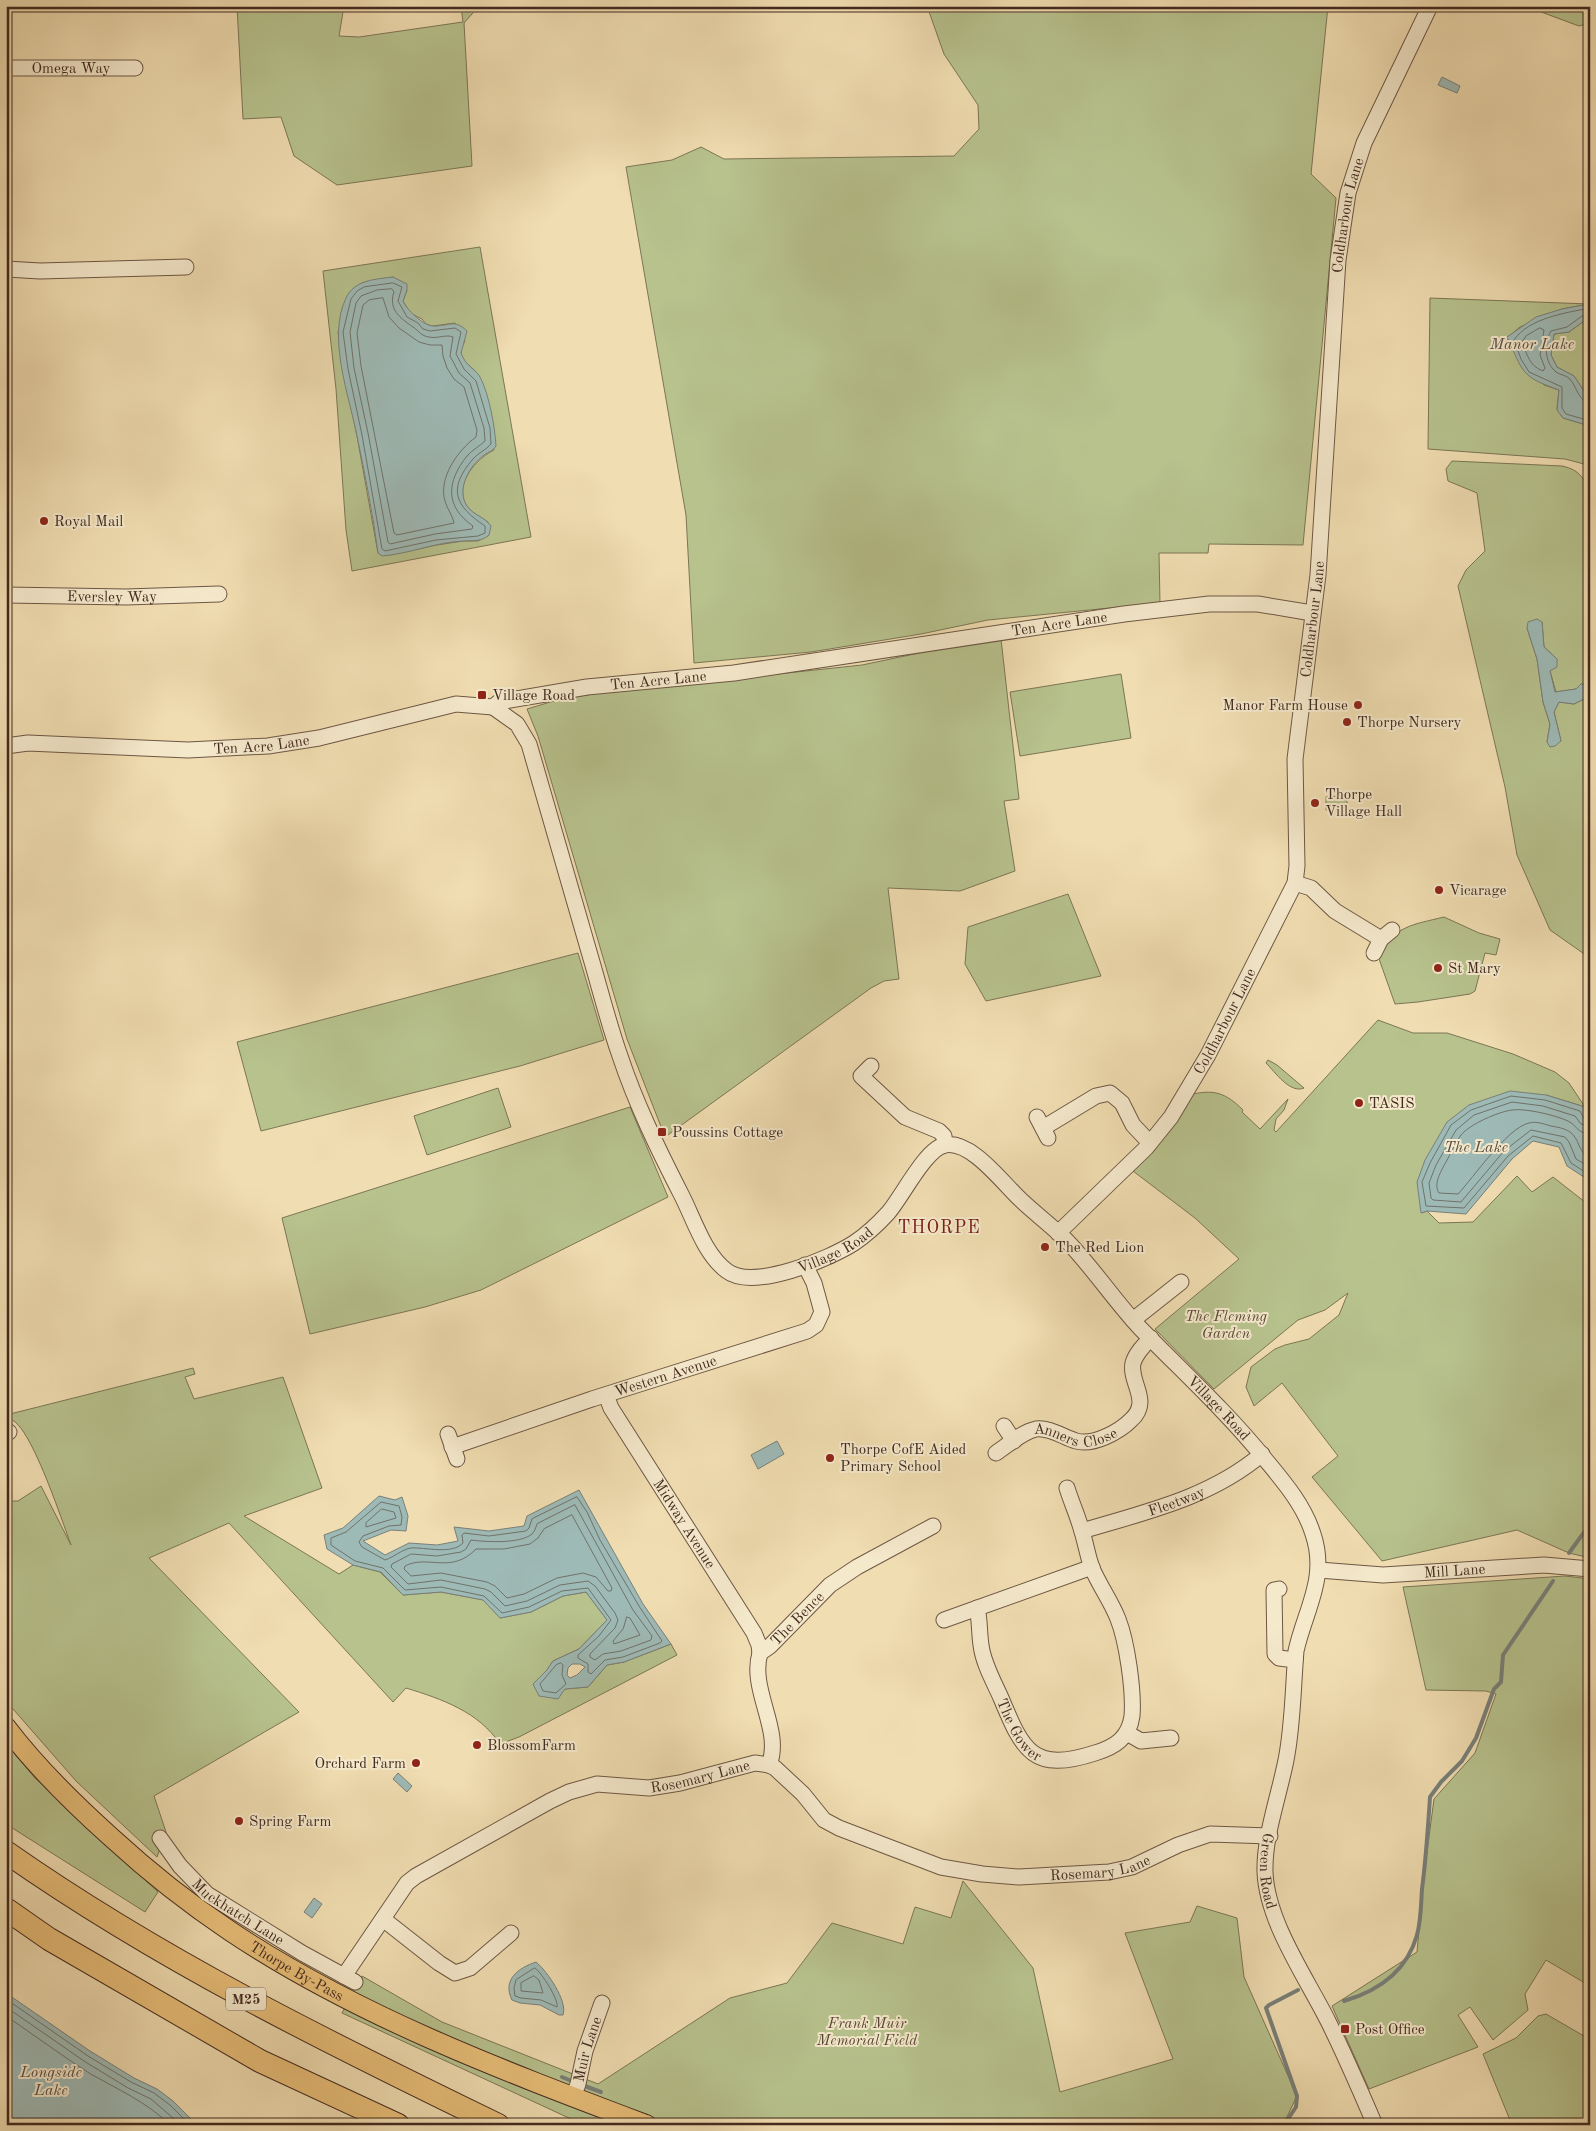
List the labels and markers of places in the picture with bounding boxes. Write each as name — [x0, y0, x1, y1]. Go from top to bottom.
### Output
marker: Royal Mail — [38, 515, 50, 527]
place label: Royal Mail — [54, 515, 123, 530]
marker: Village Road — [476, 689, 488, 701]
place label: Village Road — [492, 689, 575, 704]
place label: Manor Farm House — [1223, 699, 1348, 714]
marker: Manor Farm House — [1352, 699, 1364, 711]
marker: Thorpe Nursery — [1341, 716, 1353, 728]
place label: Thorpe Nursery — [1357, 716, 1462, 731]
place label: Thorpe Village Hall — [1325, 788, 1402, 820]
marker: Thorpe Village Hall — [1309, 797, 1321, 809]
marker: Vicarage — [1433, 884, 1445, 896]
place label: Vicarage — [1449, 884, 1507, 899]
marker: St Mary — [1432, 962, 1444, 974]
place label: St Mary — [1448, 962, 1501, 977]
marker: TASIS — [1353, 1097, 1365, 1109]
place label: TASIS — [1369, 1097, 1414, 1112]
marker: Poussins Cottage — [656, 1126, 668, 1138]
place label: Poussins Cottage — [672, 1126, 783, 1141]
marker: The Red Lion — [1039, 1241, 1051, 1253]
place label: The Red Lion — [1055, 1241, 1144, 1256]
place label: Thorpe CofE Aided Primary School — [840, 1443, 967, 1475]
marker: Thorpe CofE Aided Primary School — [824, 1452, 836, 1464]
marker: BlossomFarm — [471, 1739, 483, 1751]
place label: BlossomFarm — [487, 1739, 576, 1754]
place label: Orchard Farm — [314, 1757, 406, 1772]
marker: Orchard Farm — [410, 1757, 422, 1769]
marker: Spring Farm — [233, 1815, 245, 1827]
place label: Spring Farm — [249, 1815, 331, 1830]
marker: Post Office — [1339, 2023, 1351, 2035]
place label: Post Office — [1355, 2023, 1425, 2038]

